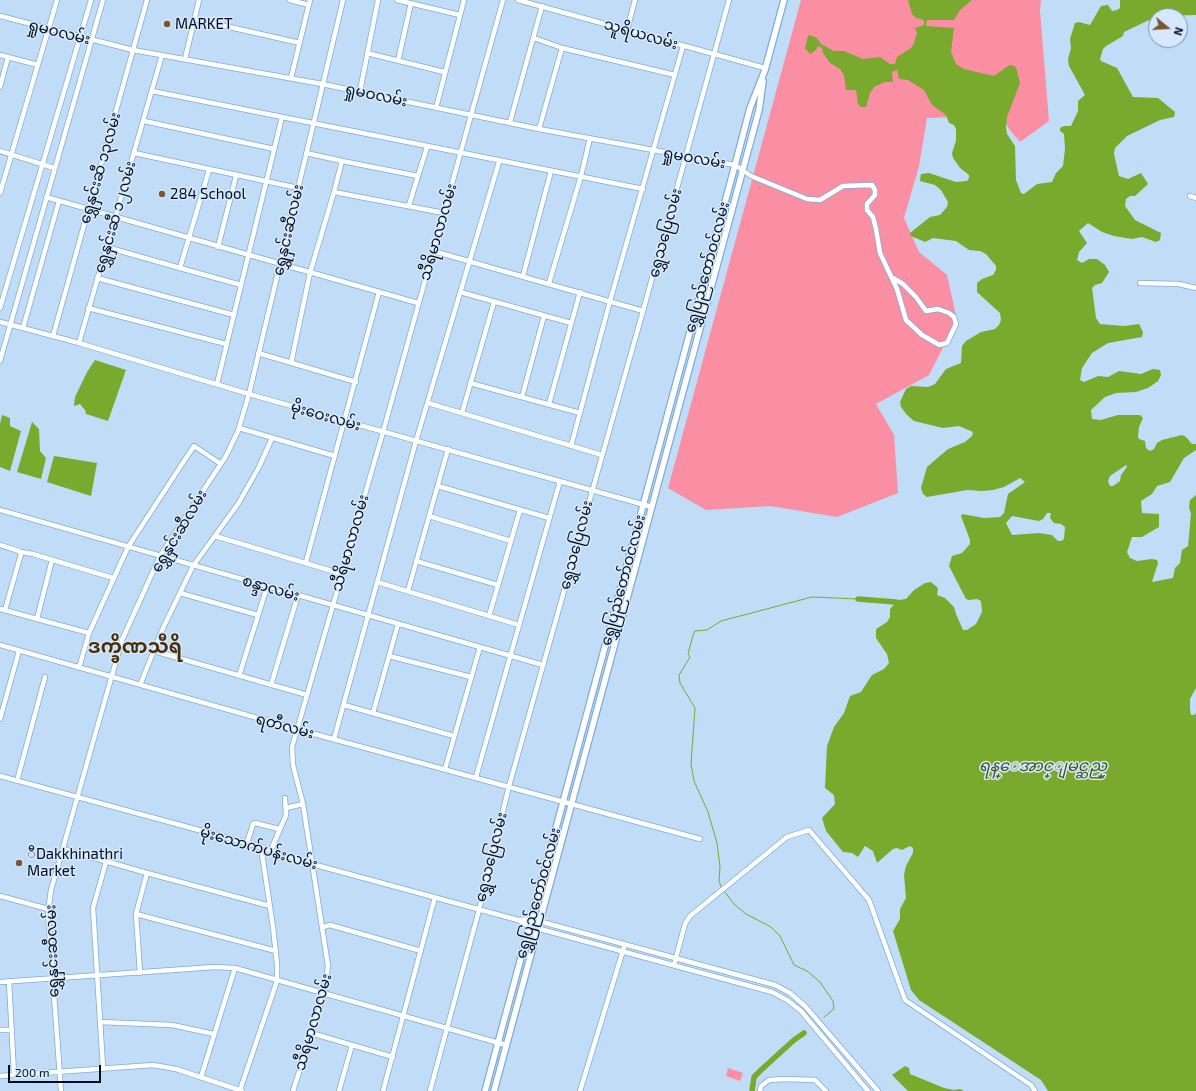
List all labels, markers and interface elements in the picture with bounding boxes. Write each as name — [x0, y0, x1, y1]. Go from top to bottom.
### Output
north arrow — [1148, 8, 1188, 48]
place label: MARKET — [175, 15, 233, 33]
street label: သူရိယလမ်း — [602, 15, 680, 53]
street label: ရှုမဝလမ်း — [26, 16, 92, 48]
marker: MARKET — [162, 19, 172, 29]
text: N — [1172, 26, 1186, 37]
street label: ရှုမဝလမ်း — [343, 80, 409, 110]
street label: ရွှေနှင်းဆီ ၁၃လမ်း — [75, 110, 125, 226]
street label: ရှုမဝလမ်း — [661, 144, 727, 172]
street label: ရွှေနှင်းဆီ ၁၂လမ်း — [90, 159, 140, 275]
street label: သီရိမာလာလမ်း — [416, 181, 460, 283]
street label: ရွှေနှင်းဆီလမ်း — [269, 183, 307, 277]
place label: 284 School — [170, 185, 246, 203]
street label: ရွှေသပြေလမ်း — [644, 186, 686, 280]
marker: 284 School — [157, 189, 167, 199]
street label: ရွှေပြည်တော်ဝင်လမ်း — [681, 200, 733, 334]
street label: မိုးဝေးလမ်း — [289, 397, 363, 435]
street label: ရွှေနှင်းဆီလမ်း — [147, 486, 211, 576]
street label: သီရိမာလာလမ်း — [328, 492, 372, 594]
street label: ရွှေသပြေလမ်း — [555, 498, 597, 592]
street label: ရွှေပြည်တော်ဝင်လမ်း — [597, 513, 649, 647]
street label: စန္ဒာလမ်း — [240, 571, 302, 605]
district label: ဒက္ခိဏသီရိ — [88, 636, 182, 658]
street label: ရတီလမ်း — [254, 710, 316, 742]
water label: ရန္ေအာင္ျမင္ဆည္ — [979, 756, 1107, 776]
street label: ရွှေသပြေလမ်း — [471, 810, 511, 904]
street label: မိုးသောက်ပန်းလမ်း — [198, 823, 320, 873]
street label: ရွှေပြည်တော်ဝင်လမ်း — [512, 826, 564, 960]
place label: ီDakkhinathri Market — [27, 845, 123, 880]
marker: ီDakkhinathri Market — [14, 858, 24, 868]
street label: ရွှေနှင်းဆီလမ်း — [41, 904, 63, 998]
street label: သီရိမာလာလမ်း — [291, 971, 335, 1073]
scale bar — [10, 1057, 103, 1083]
text: 200 m — [15, 1065, 49, 1079]

